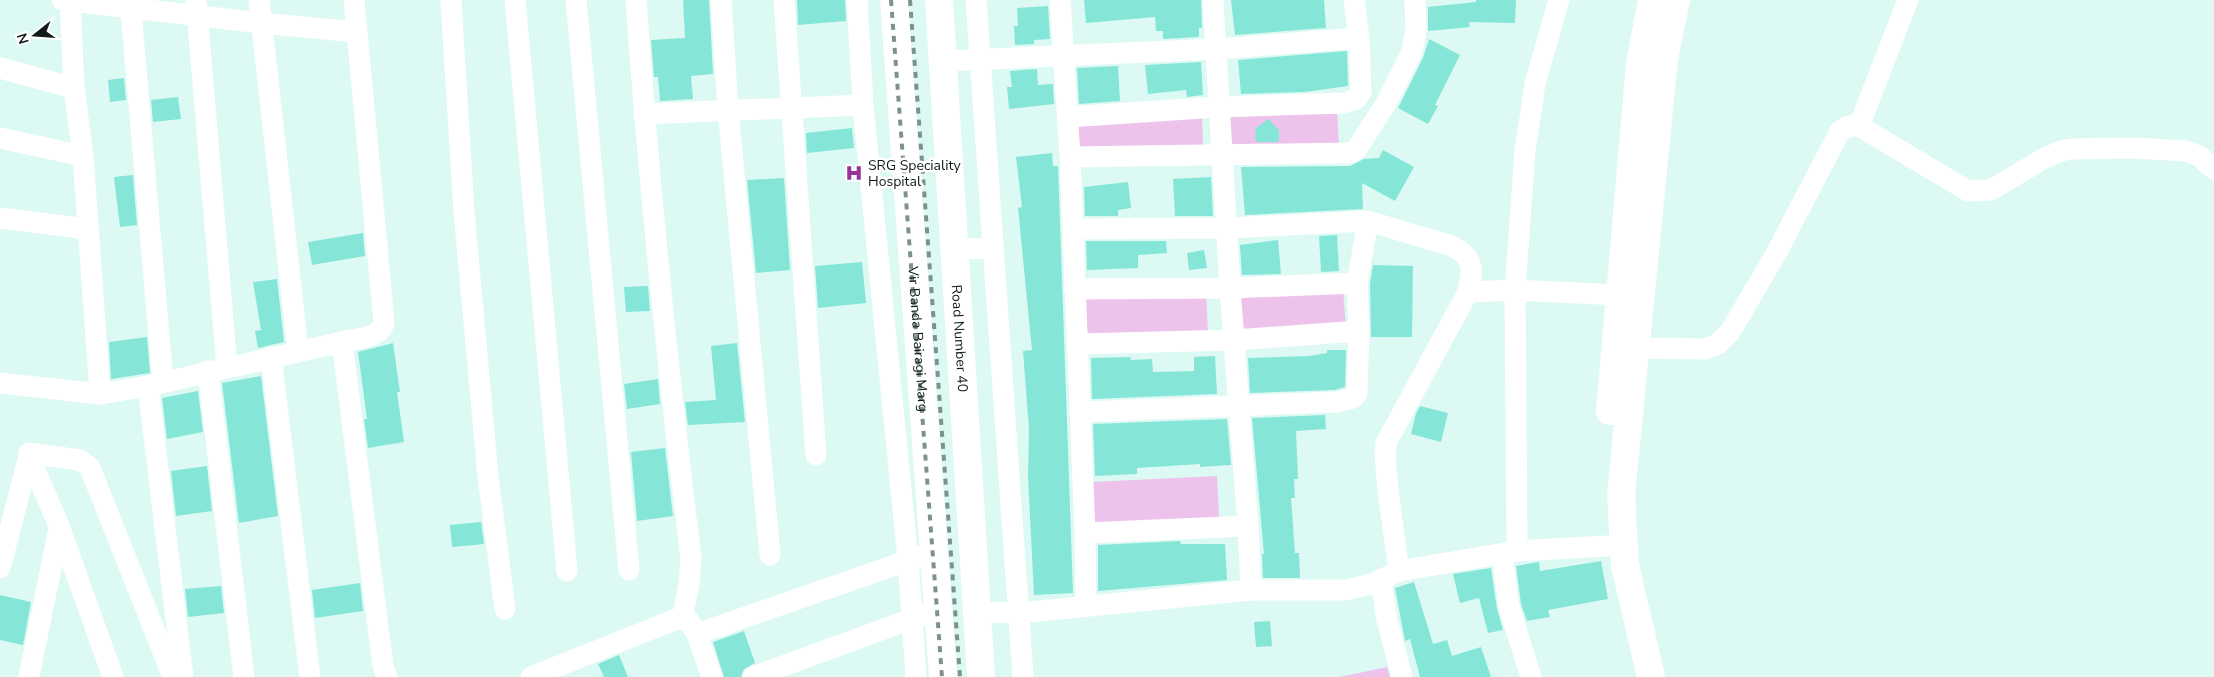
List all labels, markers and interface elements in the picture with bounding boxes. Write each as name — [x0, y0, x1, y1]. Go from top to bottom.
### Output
north arrow — [10, 10, 60, 60]
text: N — [12, 31, 34, 46]
place label: SRG Speciality Hospital — [868, 156, 961, 191]
hospital icon: SRG Speciality Hospital — [844, 163, 864, 183]
street label: Vir Banda Bairagi Marg — [903, 265, 933, 413]
street label: Road Number 40 — [947, 284, 972, 393]

